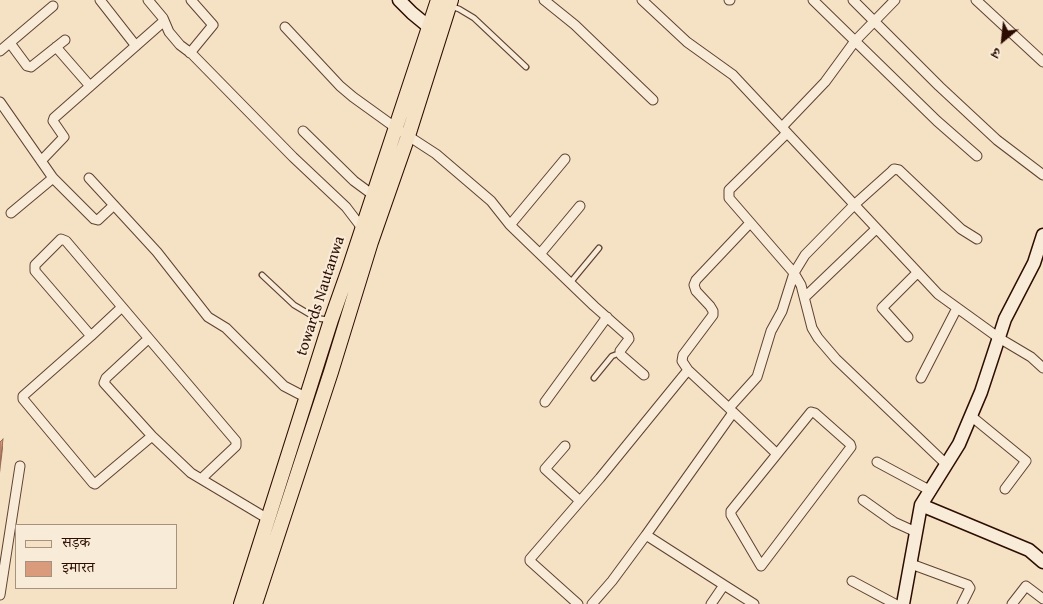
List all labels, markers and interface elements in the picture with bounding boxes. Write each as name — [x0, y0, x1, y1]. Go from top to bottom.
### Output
north arrow — [978, 15, 1028, 65]
text: उ — [988, 43, 1004, 64]
street label: towards Nautanwa — [293, 234, 349, 358]
legend — [15, 524, 178, 589]
text: सड़क — [62, 531, 90, 552]
text: इमारत — [62, 556, 95, 577]

